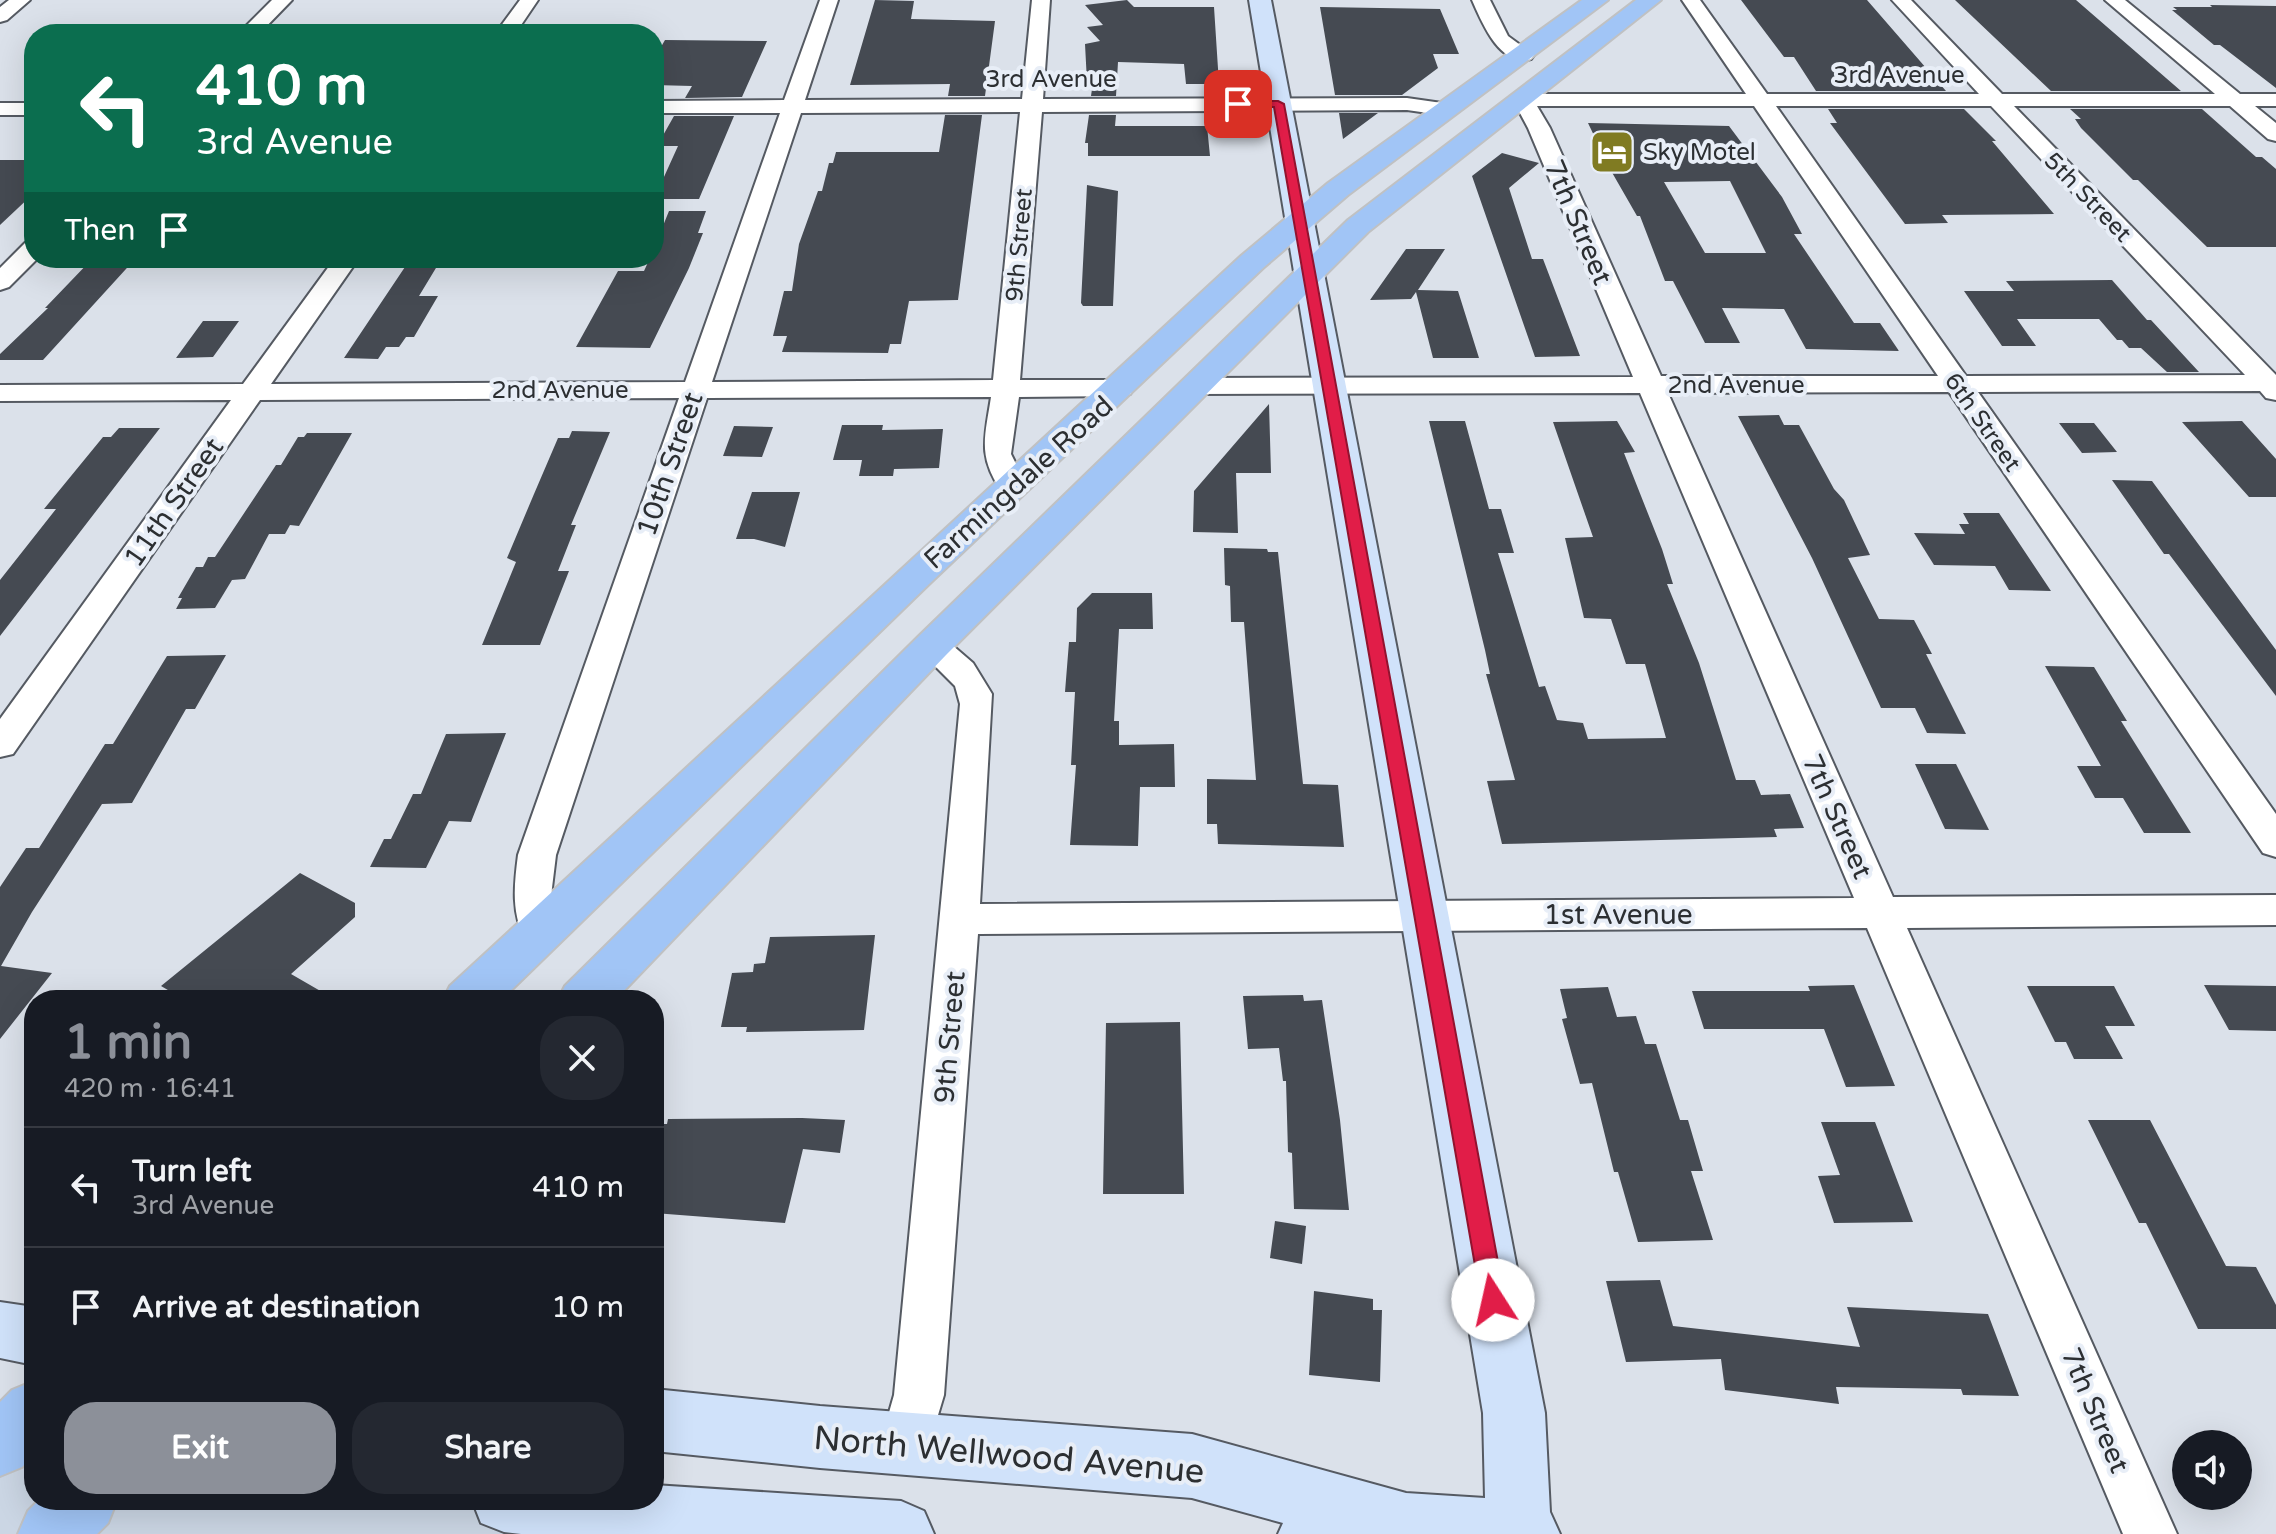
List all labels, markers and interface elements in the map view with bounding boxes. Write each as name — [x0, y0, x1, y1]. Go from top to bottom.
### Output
text: 410 m — [196, 53, 367, 120]
icon: left — [64, 56, 168, 160]
street label: 3rd Avenue — [1833, 61, 1965, 90]
street label: 3rd Avenue — [985, 65, 1117, 94]
pin — [1204, 70, 1272, 138]
icon: arrive — [1216, 82, 1260, 126]
text: 3rd Avenue — [196, 121, 393, 164]
hotel icon: Sky Motel — [1588, 128, 1636, 176]
place label: Sky Motel — [1643, 138, 1756, 167]
street label: 5th Street — [2038, 146, 2138, 248]
street label: 7th Street — [1537, 155, 1620, 290]
street label: 9th Street — [1000, 187, 1039, 303]
icon: arrive — [152, 208, 196, 252]
text: Then — [64, 212, 136, 249]
street label: 6th Street — [1938, 367, 2027, 477]
street label: 2nd Avenue — [1668, 371, 1804, 400]
street label: 2nd Avenue — [492, 376, 628, 405]
street label: 10th Street — [629, 387, 711, 541]
street label: Farmingdale Road — [917, 389, 1120, 577]
street label: 11th Street — [117, 431, 231, 574]
street label: 7th Street — [1795, 749, 1880, 884]
street label: 1st Avenue — [1543, 898, 1693, 932]
street label: 9th Street — [927, 969, 973, 1105]
text: 1 min — [64, 1014, 192, 1072]
button: close — [540, 1016, 624, 1100]
text: 420 m · 16:41 — [64, 1073, 236, 1104]
text: Turn left — [132, 1153, 251, 1190]
icon: left — [64, 1165, 108, 1209]
text: 410 m — [532, 1169, 624, 1206]
text: 3rd Avenue — [132, 1190, 274, 1221]
position arrow — [1451, 1258, 1535, 1342]
icon: arrive — [64, 1285, 108, 1329]
text: Arrive at destination — [132, 1289, 420, 1326]
text: 10 m — [551, 1289, 624, 1326]
street label: 7th Street — [2054, 1343, 2137, 1478]
button: Exit — [64, 1402, 336, 1494]
button: Share — [352, 1402, 624, 1494]
street label: North Wellwood Avenue — [812, 1418, 1206, 1493]
map controls — [2172, 1430, 2252, 1510]
button: sound — [2172, 1430, 2252, 1510]

